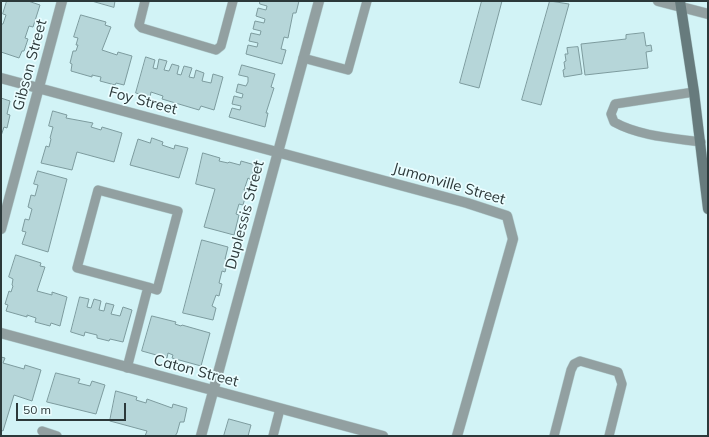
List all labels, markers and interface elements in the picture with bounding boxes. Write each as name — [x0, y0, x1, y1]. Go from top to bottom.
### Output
street label: Gibson Street — [9, 17, 51, 113]
street label: Foy Street — [107, 83, 179, 119]
street label: Duplessis Street — [222, 159, 268, 271]
street label: Jumonville Street — [391, 159, 507, 209]
street label: Caton Street — [152, 351, 240, 391]
scale bar — [18, 395, 128, 421]
text: 50 m — [23, 402, 51, 417]

